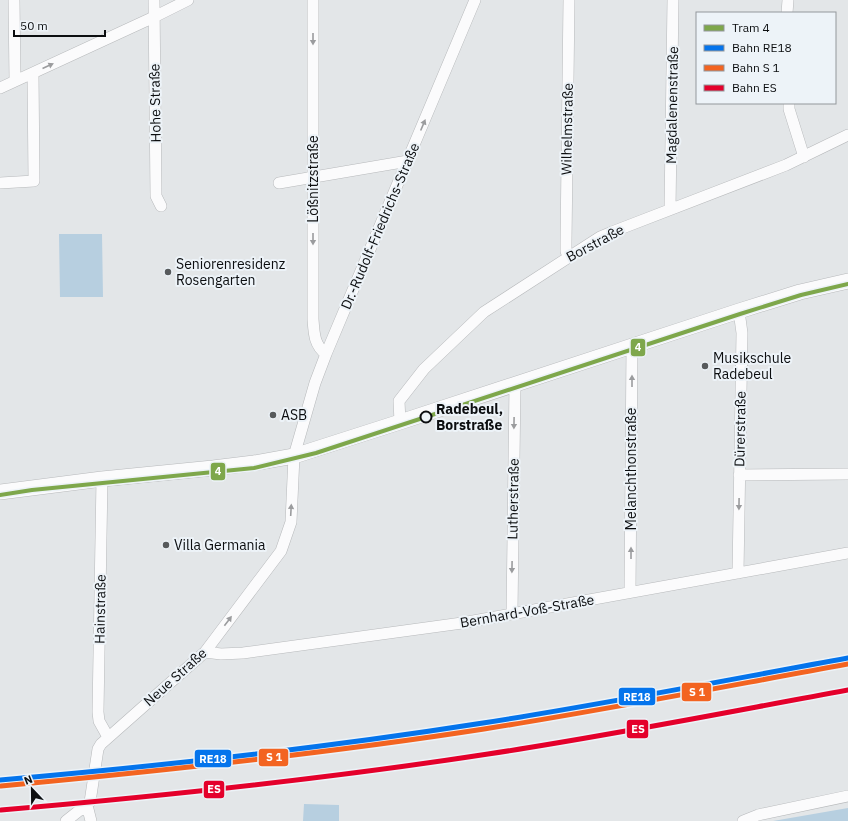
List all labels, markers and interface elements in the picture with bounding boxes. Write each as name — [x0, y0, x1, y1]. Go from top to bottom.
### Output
scale bar — [14, 12, 105, 38]
legend — [696, 12, 836, 104]
text: 50 m — [20, 18, 48, 33]
text: Tram 4 — [732, 20, 770, 35]
one-way arrow — [310, 33, 316, 46]
text: Bahn RE18 — [732, 40, 792, 55]
street label: Magdalenenstraße — [662, 46, 682, 164]
text: Bahn S 1 — [732, 60, 780, 75]
one-way arrow — [43, 62, 55, 68]
street label: Hohe Straße — [145, 63, 165, 143]
text: Bahn ES — [732, 80, 777, 95]
street label: Wilhelmstraße — [557, 82, 577, 175]
one-way arrow — [421, 118, 427, 130]
street label: Lößnitzstraße — [304, 135, 322, 223]
street label: Dr.-Rudolf-Friedrichs-Straße — [337, 140, 423, 312]
street label: Borstraße — [563, 220, 627, 266]
one-way arrow — [310, 233, 316, 246]
place label: Seniorenresidenz Rosengarten — [176, 255, 286, 289]
marker: Seniorenresidenz Rosengarten — [163, 267, 173, 277]
line badge: 4 — [630, 338, 646, 357]
text: 4 — [635, 340, 642, 354]
place label: Musikschule Radebeul — [713, 349, 791, 383]
marker: Musikschule Radebeul — [700, 361, 710, 371]
one-way arrow — [629, 374, 635, 387]
street label: Dürerstraße — [730, 390, 750, 467]
place label: Radebeul, Borstraße — [436, 400, 503, 434]
place label: ASB — [281, 406, 307, 424]
street label: Melanchthonstraße — [622, 407, 640, 530]
marker: ASB — [268, 410, 278, 420]
marker: Radebeul, Borstraße — [419, 410, 433, 424]
one-way arrow — [511, 417, 518, 429]
street label: Lutherstraße — [503, 458, 523, 540]
line badge: 4 — [210, 462, 226, 481]
text: 4 — [215, 464, 222, 478]
one-way arrow — [736, 498, 742, 511]
one-way arrow — [288, 504, 295, 516]
place label: Villa Germania — [174, 536, 266, 554]
marker: Villa Germania — [161, 540, 171, 550]
one-way arrow — [628, 546, 634, 559]
one-way arrow — [509, 561, 515, 574]
street label: Hainstraße — [90, 574, 110, 644]
street label: Bernhard-Voß-Straße — [458, 590, 596, 632]
one-way arrow — [224, 615, 232, 626]
street label: Neue Straße — [140, 644, 211, 710]
line badge: S 1 — [681, 682, 712, 702]
text: S 1 — [689, 685, 705, 699]
line badge: RE18 — [618, 687, 656, 706]
text: RE18 — [623, 690, 651, 704]
line badge: ES — [626, 719, 649, 739]
text: ES — [631, 722, 645, 736]
line badge: S 1 — [258, 748, 289, 767]
line badge: RE18 — [194, 749, 232, 768]
text: S 1 — [266, 750, 282, 764]
text: RE18 — [199, 752, 227, 766]
north arrow — [12, 769, 52, 809]
text: N — [22, 772, 35, 788]
line badge: ES — [203, 780, 225, 799]
text: ES — [207, 782, 221, 796]

